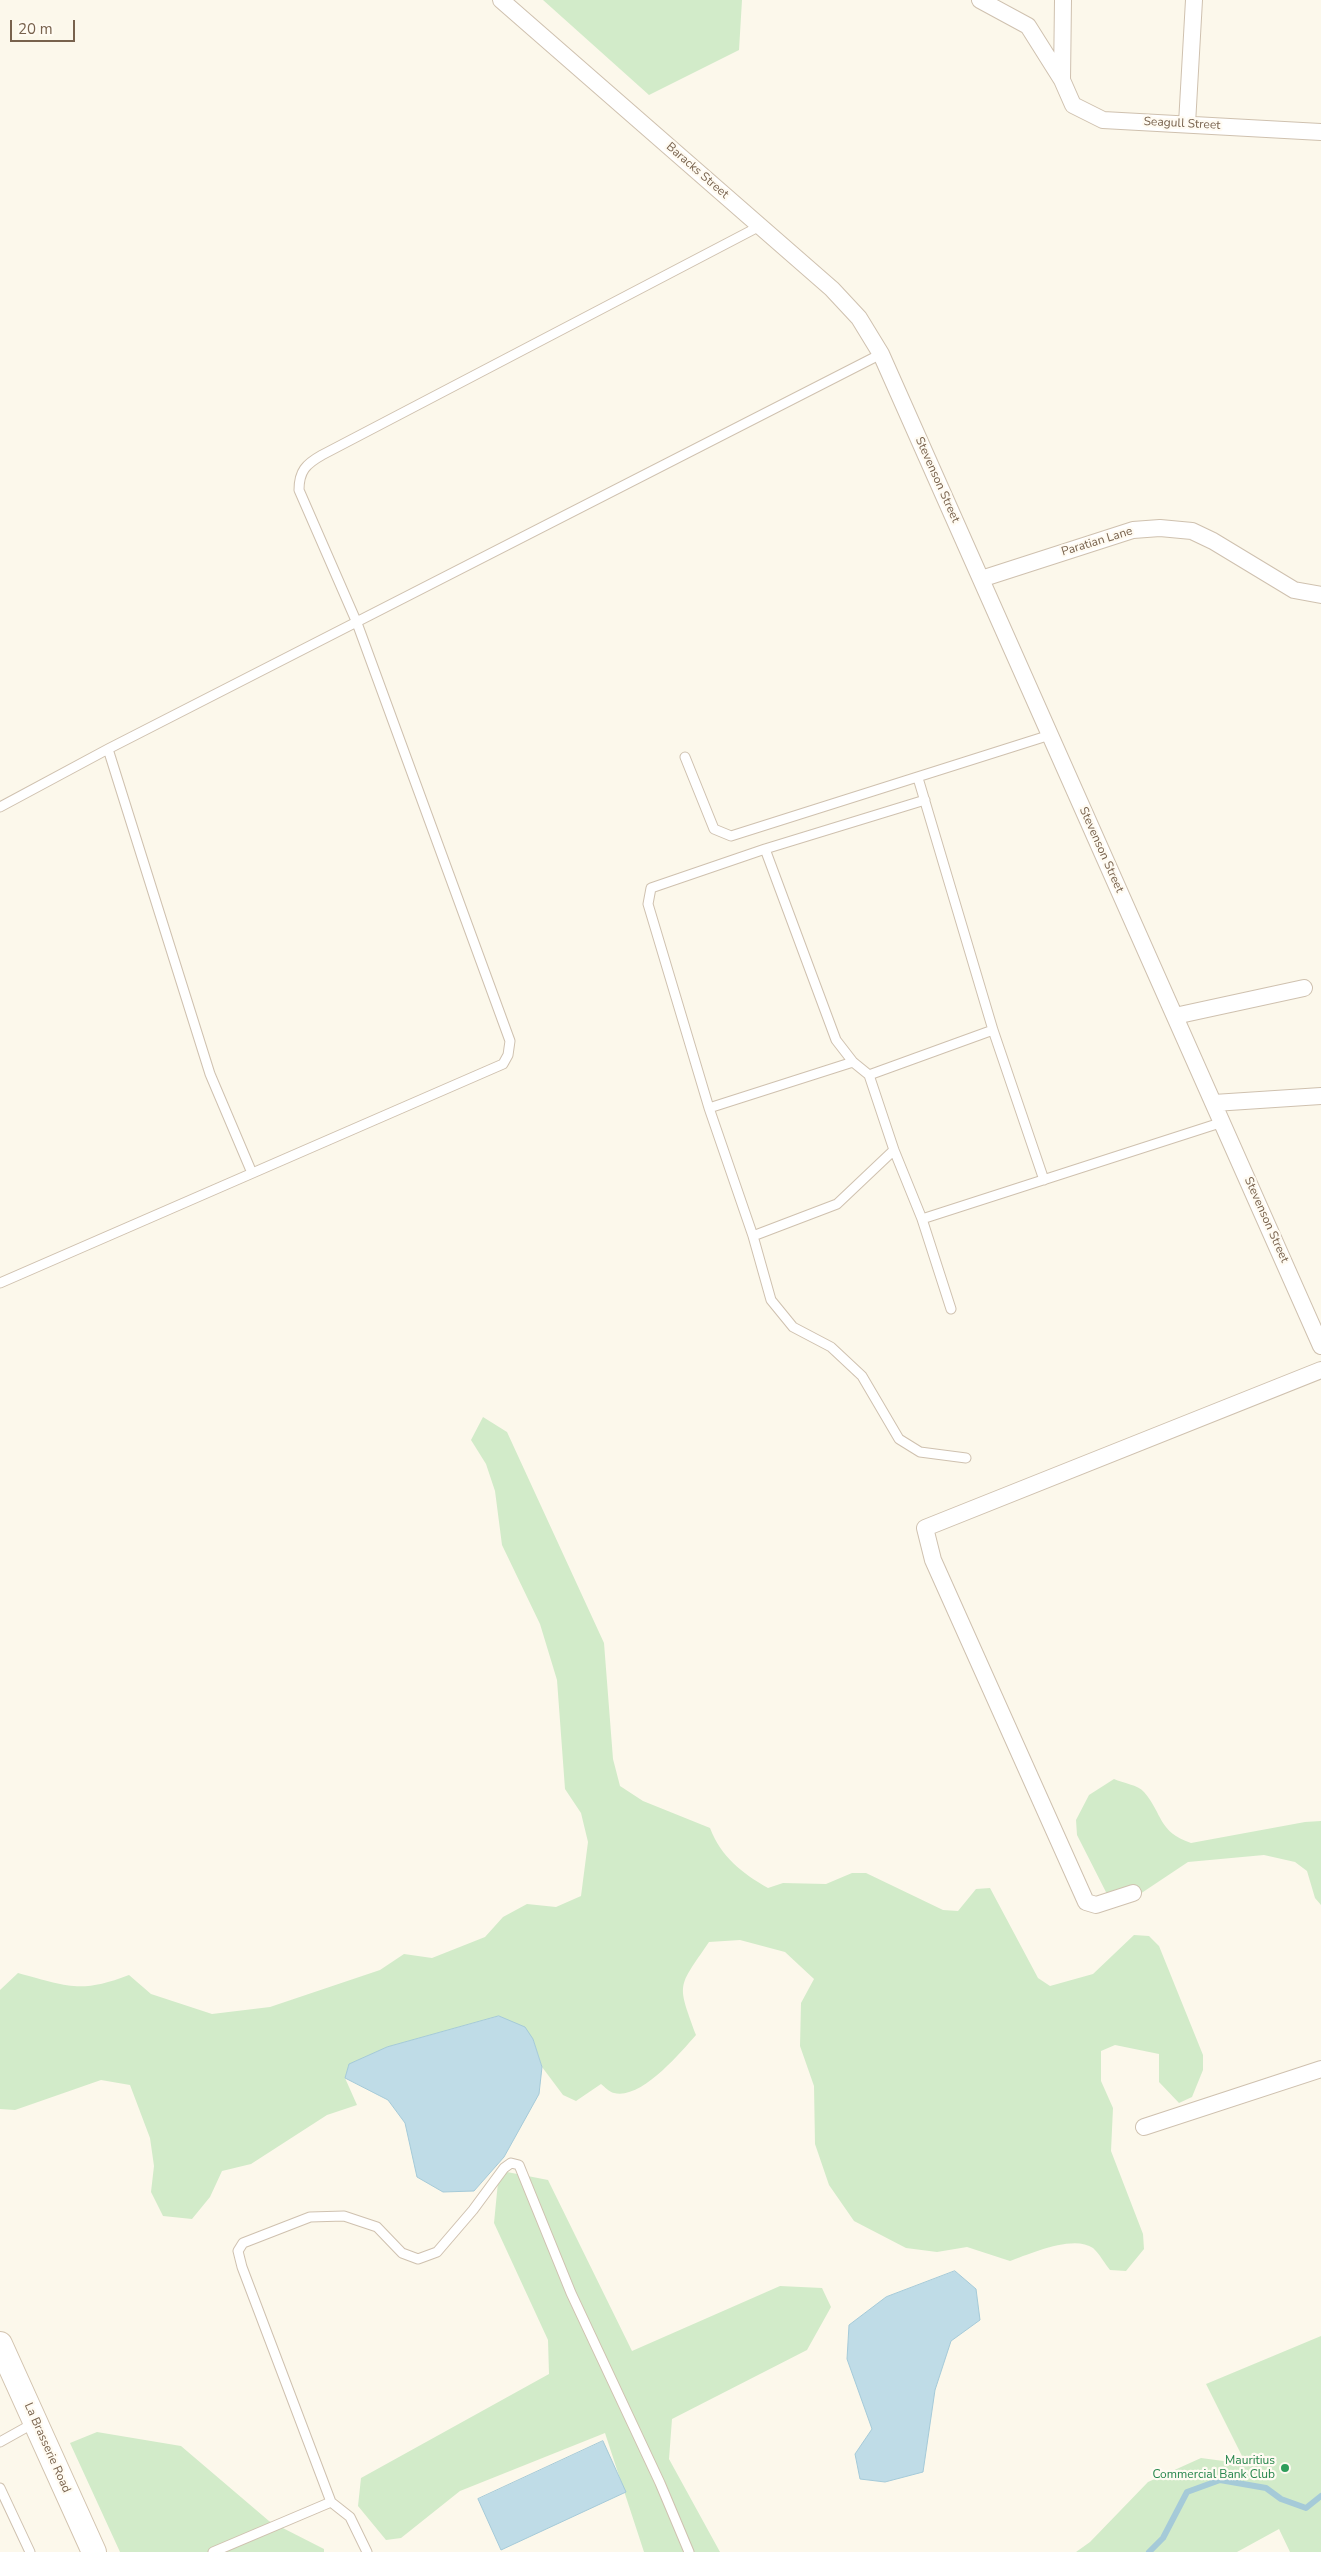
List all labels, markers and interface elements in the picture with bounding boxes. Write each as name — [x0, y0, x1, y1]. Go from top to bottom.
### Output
scale bar — [12, 10, 78, 42]
text: 20 m — [18, 19, 53, 39]
street label: Seagull Street — [1143, 115, 1221, 133]
street label: Baracks Street — [663, 140, 731, 202]
street label: Stevenson Street — [912, 435, 962, 525]
street label: Paratian Lane — [1060, 524, 1134, 560]
street label: Stevenson Street — [1076, 805, 1126, 895]
street label: Stevenson Street — [1241, 1175, 1291, 1265]
street label: La Brasserie Road — [21, 2401, 73, 2495]
place label: Mauritius Commercial Bank Club — [1152, 2454, 1275, 2482]
marker: Mauritius Commercial Bank Club — [1279, 2462, 1291, 2474]

